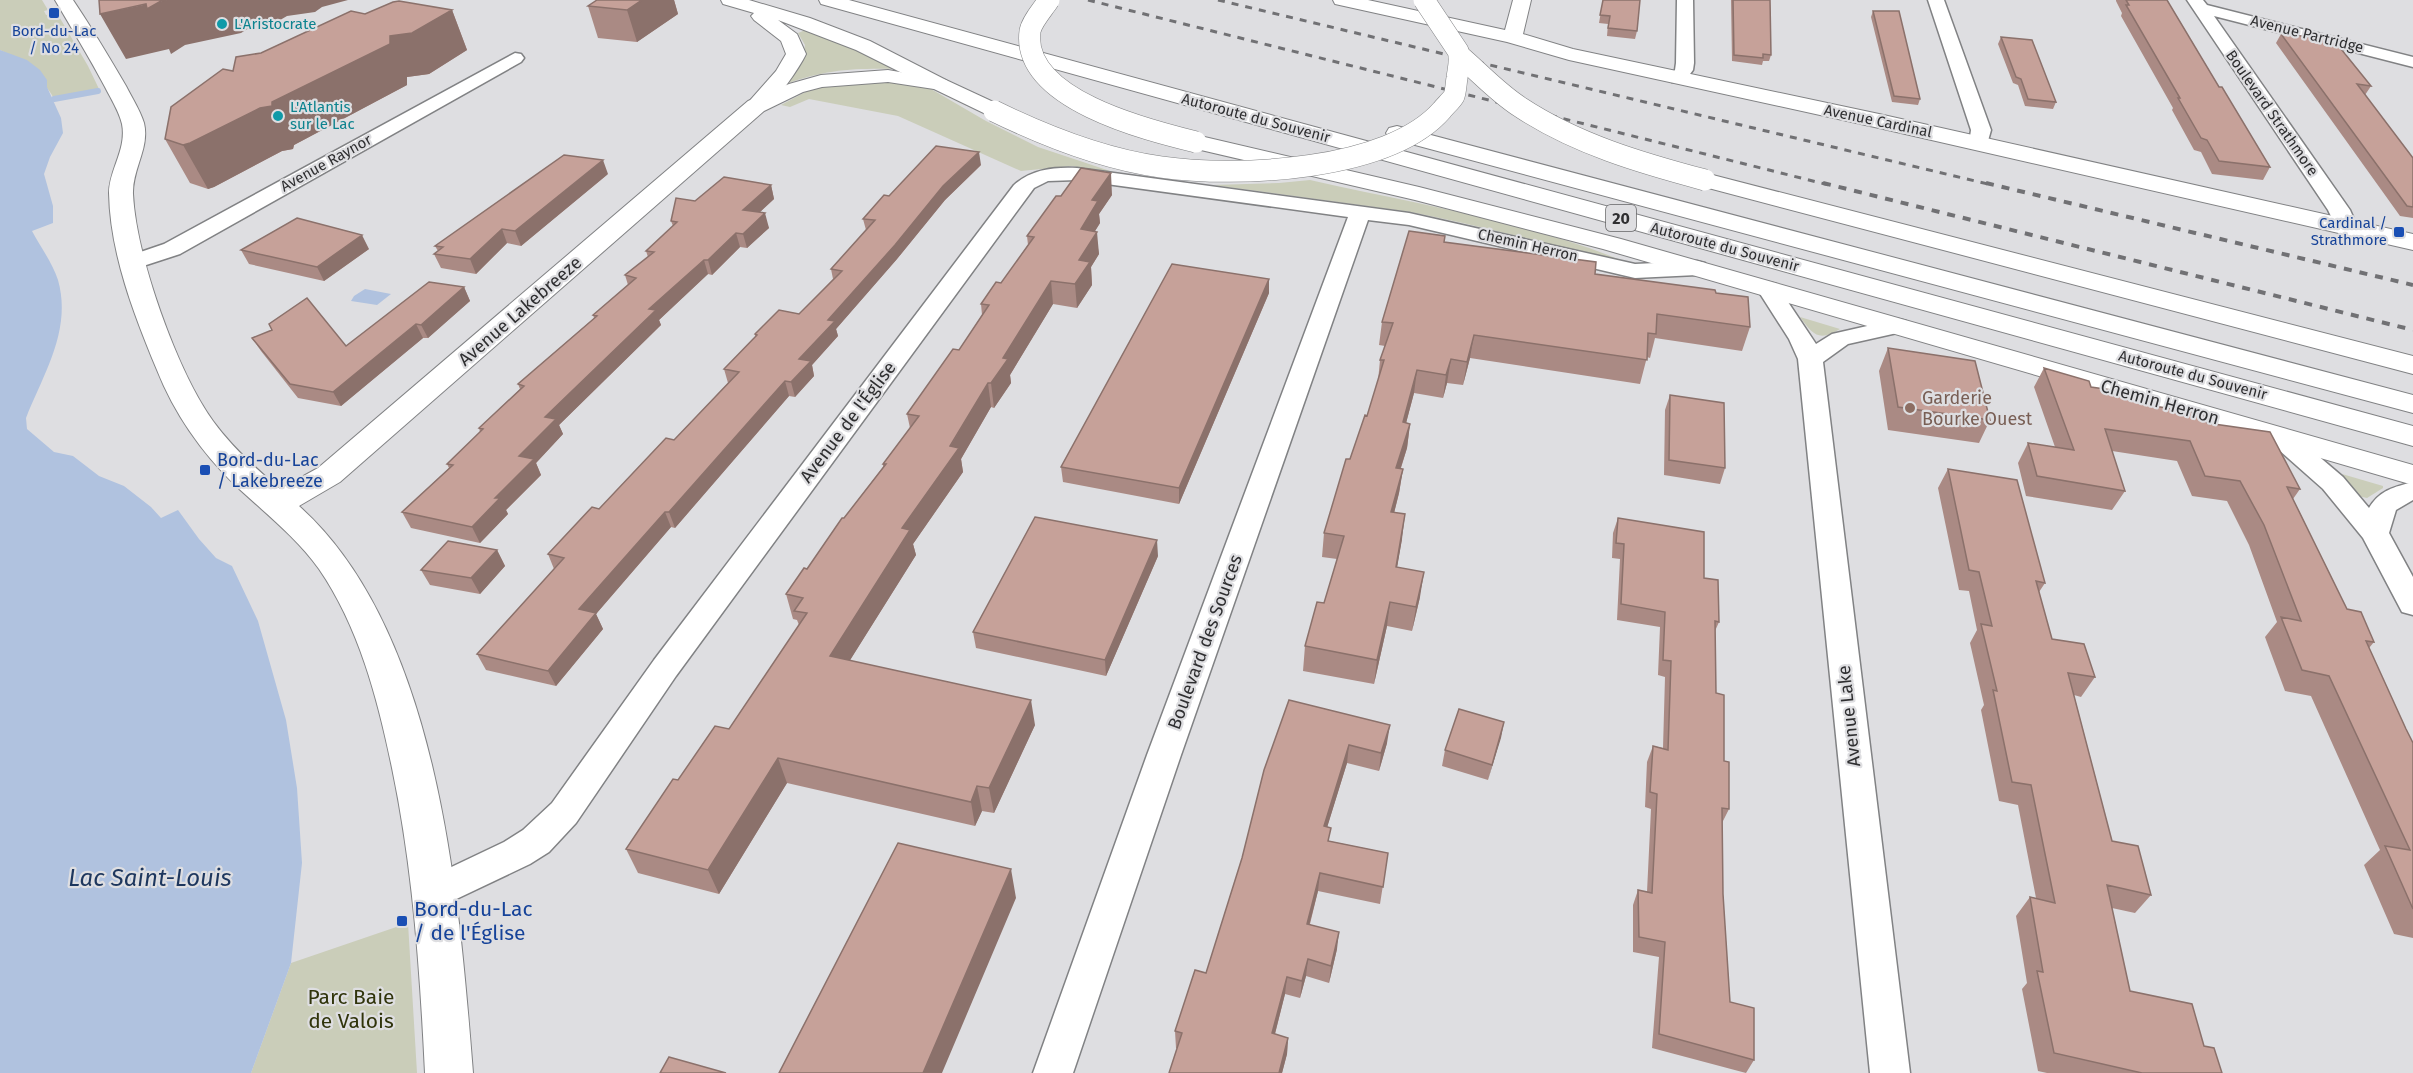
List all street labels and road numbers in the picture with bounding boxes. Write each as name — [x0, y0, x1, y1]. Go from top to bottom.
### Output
street label: Avenue Partridge — [2249, 11, 2365, 57]
street label: Boulevard Strathmore — [2222, 47, 2322, 179]
street label: Autoroute du Souvenir — [1180, 89, 1332, 147]
street label: Avenue Cardinal — [1822, 101, 1934, 141]
street label: Avenue Raynor — [277, 130, 375, 195]
road number: 20 — [1606, 205, 1636, 231]
street label: Autoroute du Souvenir — [1649, 218, 1801, 276]
street label: Chemin Herron — [1476, 225, 1580, 265]
street label: Avenue Lakebreeze — [454, 251, 586, 371]
street label: Autoroute du Souvenir — [2117, 346, 2269, 404]
street label: Avenue de l'Église — [794, 356, 901, 487]
street label: Chemin Herron — [2098, 375, 2222, 429]
street label: Boulevard des Sources — [1163, 552, 1247, 732]
street label: Avenue Lake — [1833, 664, 1865, 768]

